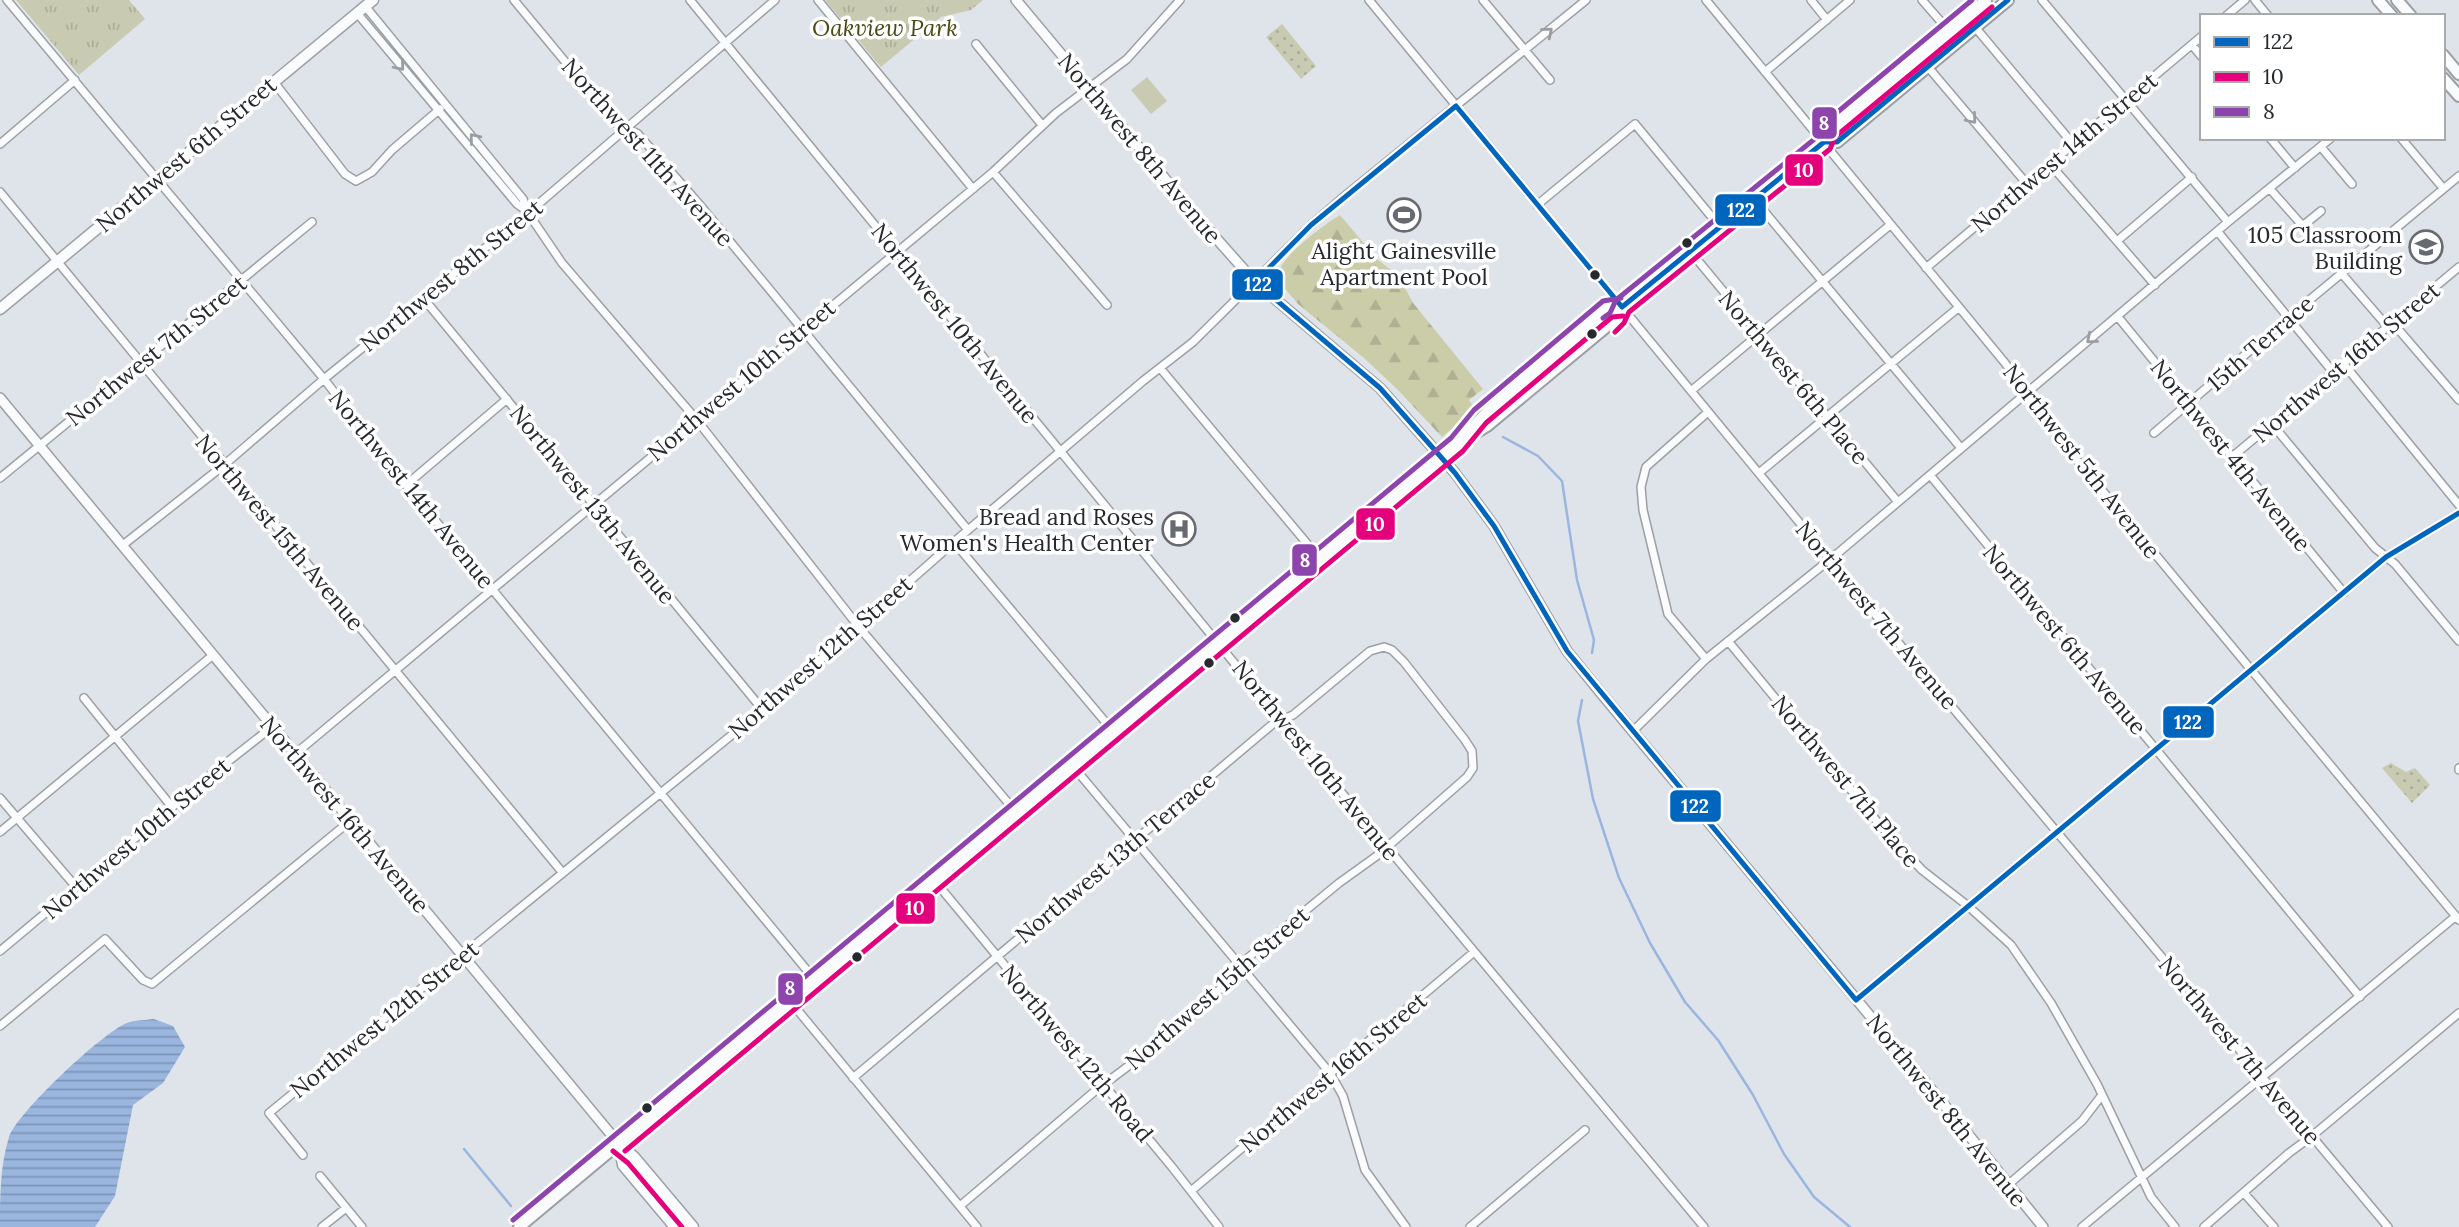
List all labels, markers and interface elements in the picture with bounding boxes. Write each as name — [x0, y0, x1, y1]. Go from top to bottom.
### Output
park label: Oakview Park — [812, 13, 958, 42]
legend — [2200, 14, 2445, 140]
one-way arrow — [1539, 28, 1552, 40]
text: 122 — [2263, 28, 2293, 55]
street label: Northwest 8th Avenue — [1052, 47, 1228, 249]
street label: Northwest 11th Avenue — [556, 52, 740, 252]
one-way arrow — [392, 58, 404, 71]
text: 10 — [2263, 63, 2284, 90]
street label: Northwest 14th Street — [1965, 65, 2163, 238]
street label: Northwest 6th Street — [90, 70, 282, 238]
text: 8 — [2263, 98, 2275, 125]
line badge: 8 — [1811, 106, 1838, 140]
one-way arrow — [1964, 110, 1976, 123]
text: 8 — [1819, 111, 1830, 135]
one-way arrow — [470, 134, 482, 147]
line badge: 10 — [1784, 153, 1824, 187]
text: 10 — [1794, 158, 1814, 182]
street label: Northwest 8th Street — [354, 192, 548, 358]
line badge: 122 — [1714, 193, 1767, 227]
sports icon: Alight Gainesville Apartment Pool — [1385, 196, 1423, 234]
text: 122 — [1727, 198, 1755, 222]
street label: Northwest 10th Avenue — [865, 217, 1045, 429]
place label: 105 Classroom Building — [2248, 220, 2403, 275]
school or university icon: 105 Classroom Building — [2407, 228, 2445, 266]
place label: Alight Gainesville Apartment Pool — [1311, 236, 1496, 291]
unlabelled marker — [1680, 236, 1694, 250]
street label: Northwest 7th Street — [60, 268, 252, 432]
line badge: 122 — [1231, 268, 1284, 301]
unlabelled marker — [1588, 268, 1602, 282]
text: 122 — [1244, 272, 1272, 296]
street label: Northwest 16th Street — [2247, 275, 2445, 449]
street label: Northwest 6th Place — [1713, 284, 1875, 470]
street label: 15th Terrace — [2201, 289, 2319, 397]
street label: Northwest 10th Street — [641, 293, 841, 467]
unlabelled marker — [1585, 327, 1599, 341]
one-way arrow — [2086, 331, 2099, 343]
street label: Northwest 4th Avenue — [2145, 353, 2317, 557]
street label: Northwest 5th Avenue — [1997, 358, 2167, 564]
street label: Northwest 14th Avenue — [323, 384, 501, 594]
street label: Northwest 13th Avenue — [504, 399, 682, 609]
street label: Northwest 15th Avenue — [189, 428, 371, 636]
place label: Bread and Roses Women's Health Center — [900, 502, 1154, 557]
line badge: 10 — [1355, 507, 1396, 541]
hospital icon: Bread and Roses Women's Health Center — [1160, 510, 1198, 548]
text: 10 — [1365, 512, 1385, 536]
street label: Northwest 7th Avenue — [1790, 515, 1964, 715]
street label: Northwest 6th Avenue — [1977, 538, 2153, 740]
line badge: 8 — [1291, 543, 1318, 577]
text: 8 — [1300, 548, 1311, 572]
street label: Northwest 12th Street — [722, 569, 918, 745]
unlabelled marker — [1228, 611, 1242, 625]
street label: Northwest 10th Avenue — [1226, 654, 1406, 866]
unlabelled marker — [1202, 656, 1216, 670]
street label: Northwest 7th Place — [1766, 689, 1926, 873]
line badge: 122 — [2162, 705, 2215, 739]
street label: Northwest 16th Avenue — [254, 710, 436, 918]
text: 122 — [2174, 710, 2202, 734]
street label: Northwest 10th Street — [36, 751, 236, 925]
street label: Northwest 13th Terrace — [1009, 765, 1221, 949]
line badge: 122 — [1669, 789, 1722, 823]
text: 122 — [1681, 794, 1709, 818]
line badge: 10 — [895, 892, 936, 925]
text: 10 — [905, 896, 925, 920]
street label: Northwest 15th Street — [1119, 900, 1315, 1076]
street label: Northwest 12th Street — [284, 934, 484, 1104]
unlabelled marker — [850, 950, 864, 964]
street label: Northwest 7th Avenue — [2153, 950, 2327, 1150]
street label: Northwest 12th Road — [994, 958, 1160, 1148]
line badge: 8 — [777, 972, 804, 1006]
text: 8 — [785, 976, 796, 1000]
street label: Northwest 16th Street — [1234, 985, 1432, 1159]
street label: Northwest 8th Avenue — [1860, 1008, 2034, 1212]
unlabelled marker — [640, 1101, 654, 1115]

